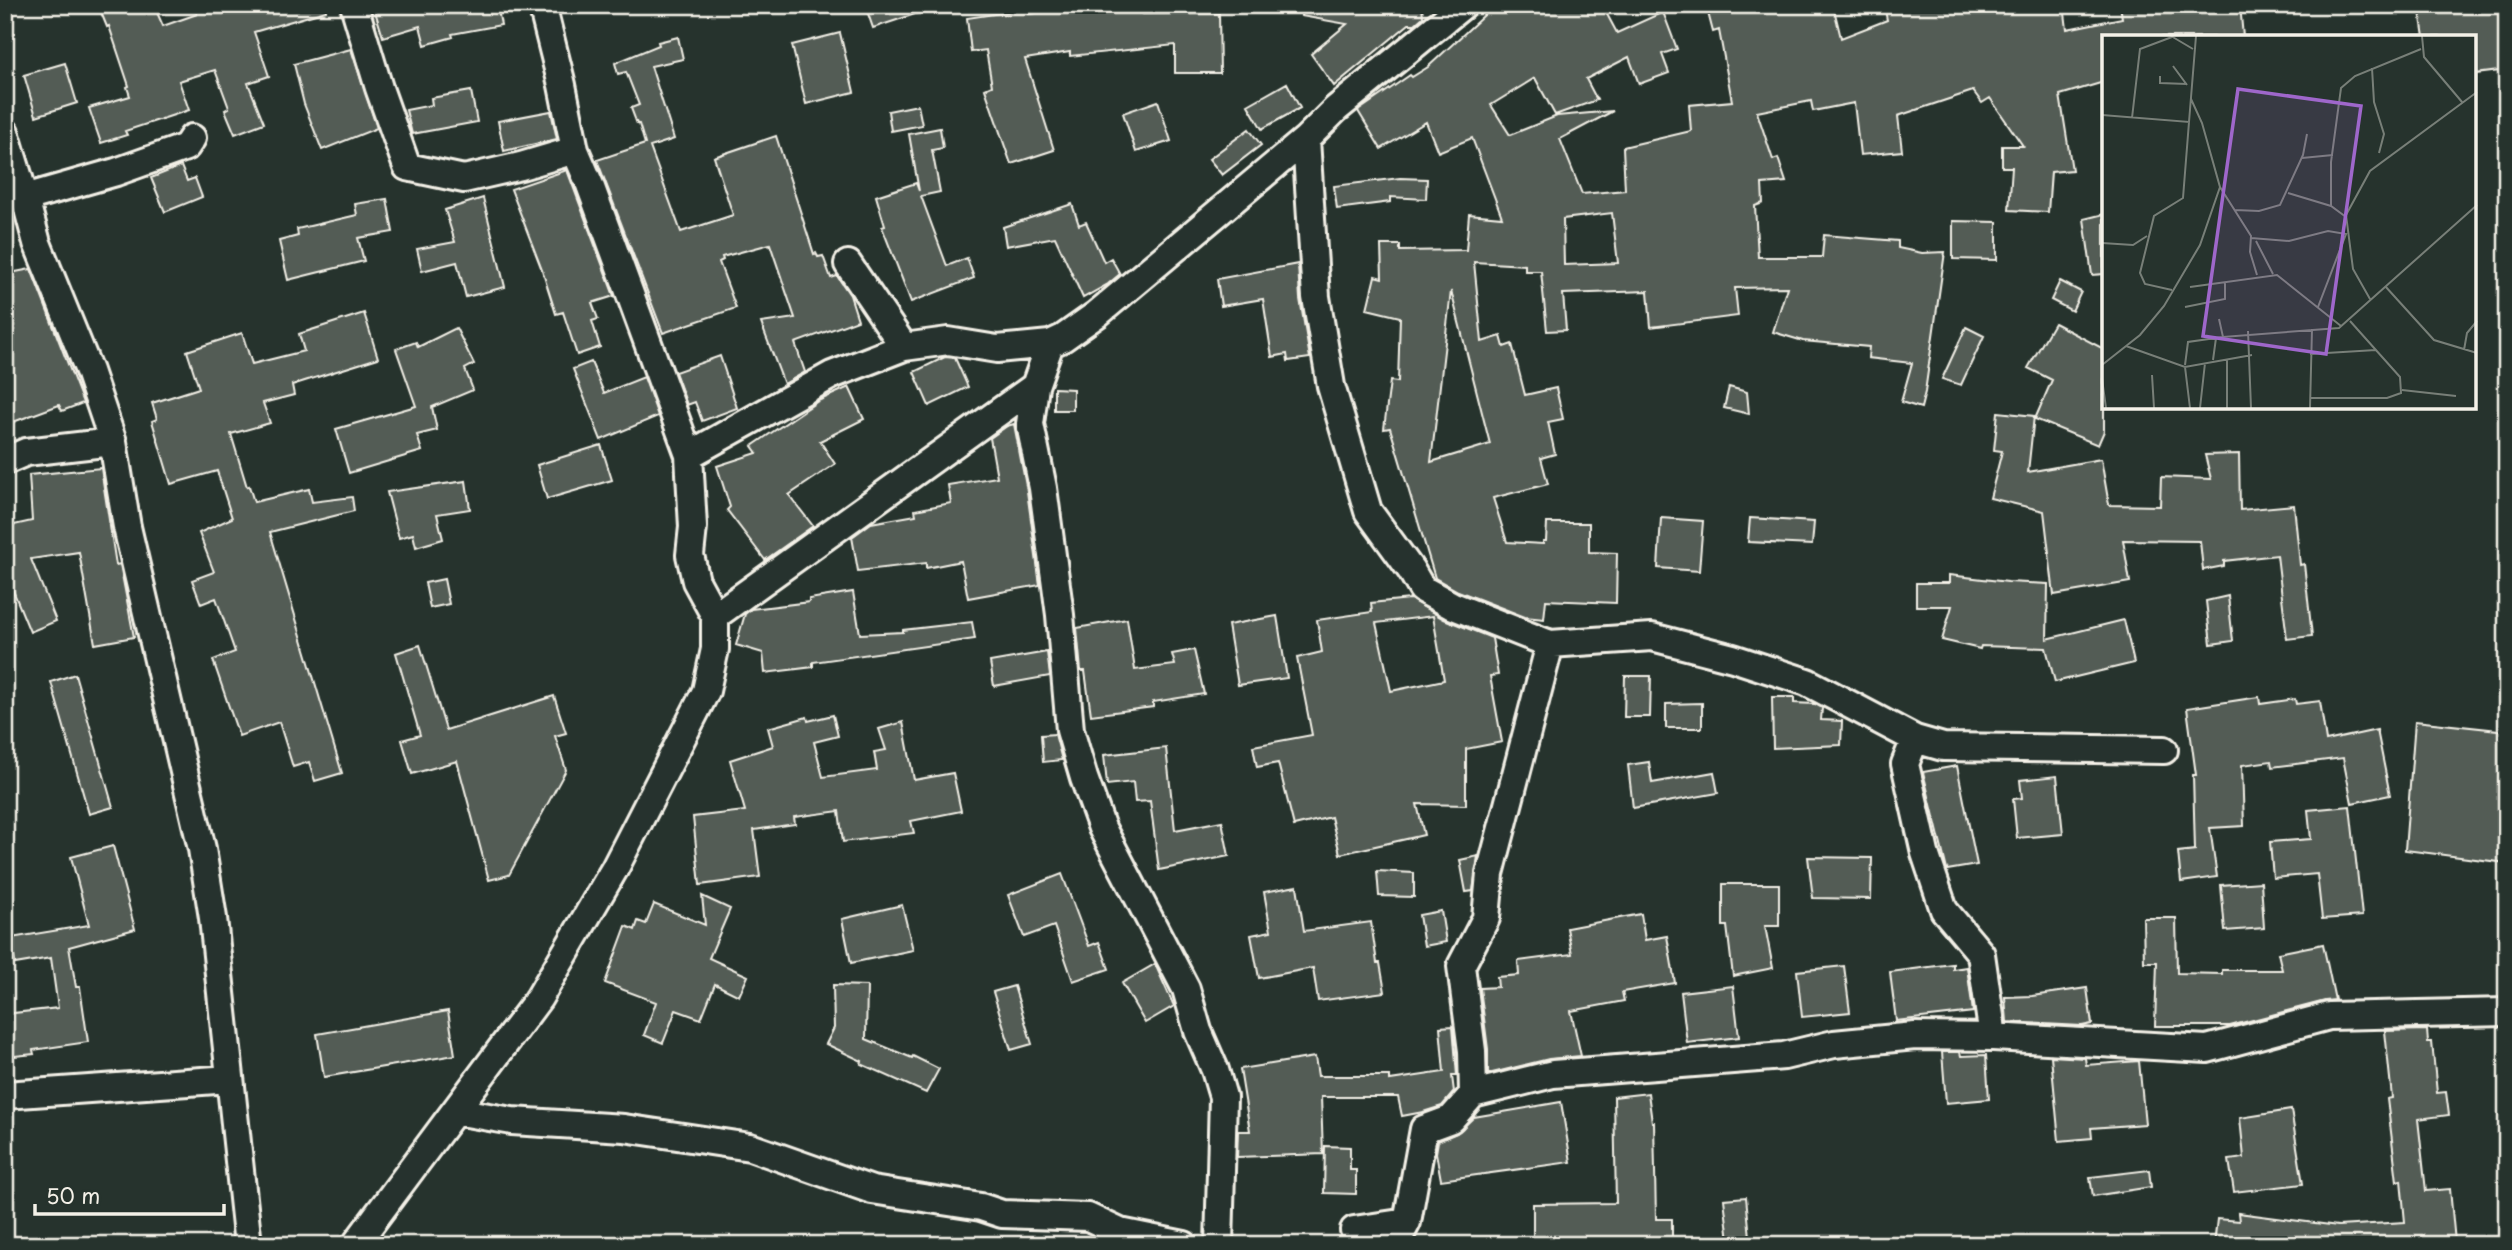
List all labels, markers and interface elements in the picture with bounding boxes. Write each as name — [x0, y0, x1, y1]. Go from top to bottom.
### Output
inset map — [2102, 35, 2477, 410]
scale bar — [35, 1173, 224, 1217]
text: 50 m — [46, 1179, 100, 1211]

